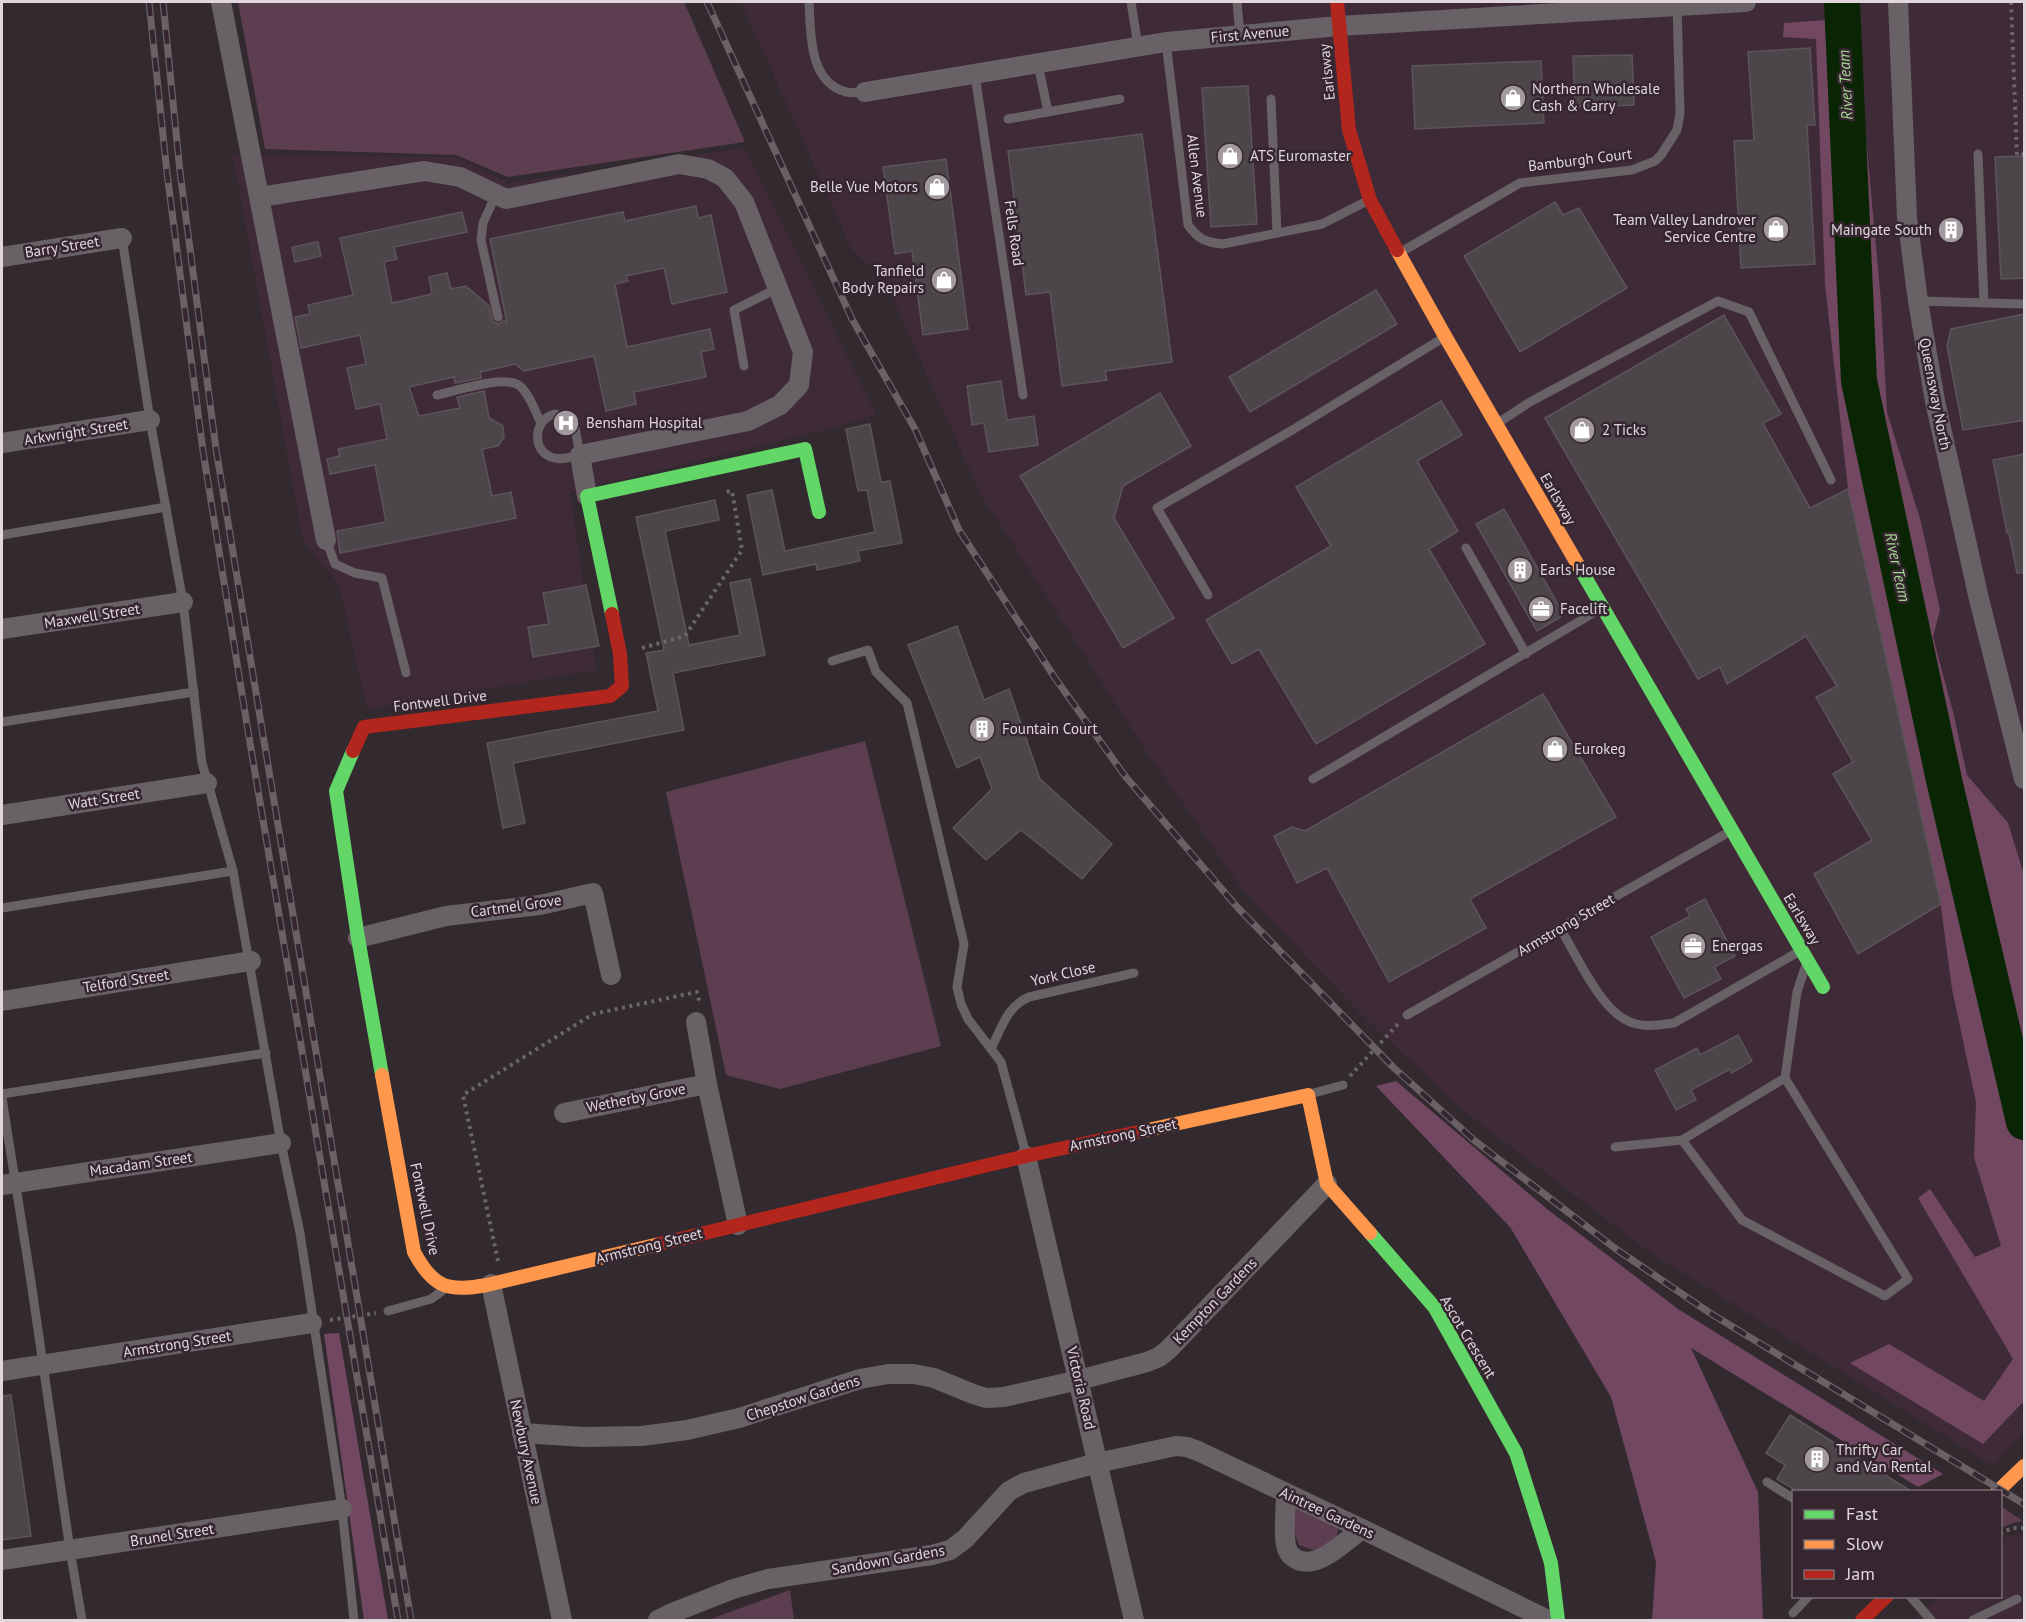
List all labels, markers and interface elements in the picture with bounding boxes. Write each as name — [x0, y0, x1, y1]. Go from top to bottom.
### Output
street label: First Avenue — [1210, 21, 1290, 46]
street label: Earlsway — [1314, 43, 1339, 101]
water label: River Team — [1833, 49, 1857, 121]
place label: Northern Wholesale Cash & Carry — [1532, 79, 1660, 115]
shop icon: Northern Wholesale Cash & Carry — [1498, 83, 1528, 113]
street label: Allen Avenue — [1183, 133, 1212, 219]
shop icon: ATS Euromaster — [1215, 141, 1245, 171]
street label: Bamburgh Court — [1527, 144, 1633, 175]
place label: ATS Euromaster — [1250, 146, 1351, 165]
shop icon: Belle Vue Motors — [922, 172, 952, 202]
place label: Belle Vue Motors — [810, 177, 918, 196]
street label: Fells Road — [1000, 199, 1029, 267]
place label: Team Valley Landrover Service Centre — [1613, 210, 1756, 246]
shop icon: Team Valley Landrover Service Centre — [1761, 214, 1791, 244]
building icon: Maingate South — [1936, 215, 1966, 245]
place label: Maingate South — [1831, 220, 1932, 239]
street label: Barry Street — [23, 231, 101, 262]
place label: Tanfield Body Repairs — [842, 261, 924, 297]
shop icon: Tanfield Body Repairs — [929, 265, 959, 295]
street label: Queensway North — [1915, 336, 1956, 452]
hospital icon: Bensham Hospital — [551, 408, 581, 438]
place label: Bensham Hospital — [586, 413, 703, 432]
street label: Arkwright Street — [23, 414, 129, 449]
shop icon: 2 Ticks — [1567, 415, 1597, 445]
place label: 2 Ticks — [1602, 420, 1646, 439]
street label: Earlsway — [1536, 469, 1581, 528]
water label: River Team — [1881, 530, 1915, 604]
building icon: Earls House — [1505, 555, 1535, 585]
place label: Earls House — [1540, 560, 1615, 579]
office icon: Facelift — [1526, 594, 1556, 624]
street label: Maxwell Street — [43, 599, 141, 632]
place label: Facelift — [1560, 599, 1607, 618]
street label: Fontwell Drive — [392, 685, 488, 716]
building icon: Fountain Court — [967, 714, 997, 744]
place label: Fountain Court — [1002, 719, 1098, 738]
shop icon: Eurokeg — [1540, 734, 1570, 764]
place label: Eurokeg — [1574, 739, 1626, 758]
street label: Watt Street — [67, 784, 141, 814]
street label: Armstrong Street — [1514, 889, 1618, 960]
street label: Cartmel Grove — [469, 890, 563, 921]
street label: Earlsway — [1780, 890, 1825, 948]
office icon: Energas — [1678, 931, 1708, 961]
place label: Energas — [1712, 936, 1763, 955]
street label: York Close — [1029, 957, 1097, 990]
street label: Telford Street — [82, 964, 170, 997]
street label: Wetherby Grove — [585, 1079, 687, 1116]
street label: Armstrong Street — [1068, 1114, 1178, 1155]
street label: Macadam Street — [88, 1147, 194, 1180]
street label: Fontwell Drive — [406, 1161, 445, 1257]
street label: Armstrong Street — [594, 1223, 704, 1268]
street label: Kempton Gardens — [1168, 1253, 1261, 1348]
street label: Ascot Crescent — [1436, 1292, 1501, 1382]
street label: Armstrong Street — [122, 1326, 232, 1361]
street label: Victoria Road — [1062, 1344, 1100, 1431]
street label: Chepstow Gardens — [744, 1370, 862, 1425]
street label: Newbury Avenue — [506, 1398, 547, 1506]
place label: Thrifty Car and Van Rental — [1836, 1440, 1932, 1476]
building icon: Thrifty Car and Van Rental — [1802, 1444, 1832, 1474]
street label: Aintree Gardens — [1277, 1482, 1378, 1543]
legend — [1792, 1490, 2002, 1598]
text: Fast — [1846, 1502, 1878, 1525]
street label: Brunel Street — [129, 1519, 215, 1550]
text: Slow — [1846, 1532, 1884, 1555]
street label: Sandown Gardens — [830, 1540, 946, 1579]
text: Jam — [1845, 1562, 1875, 1585]

